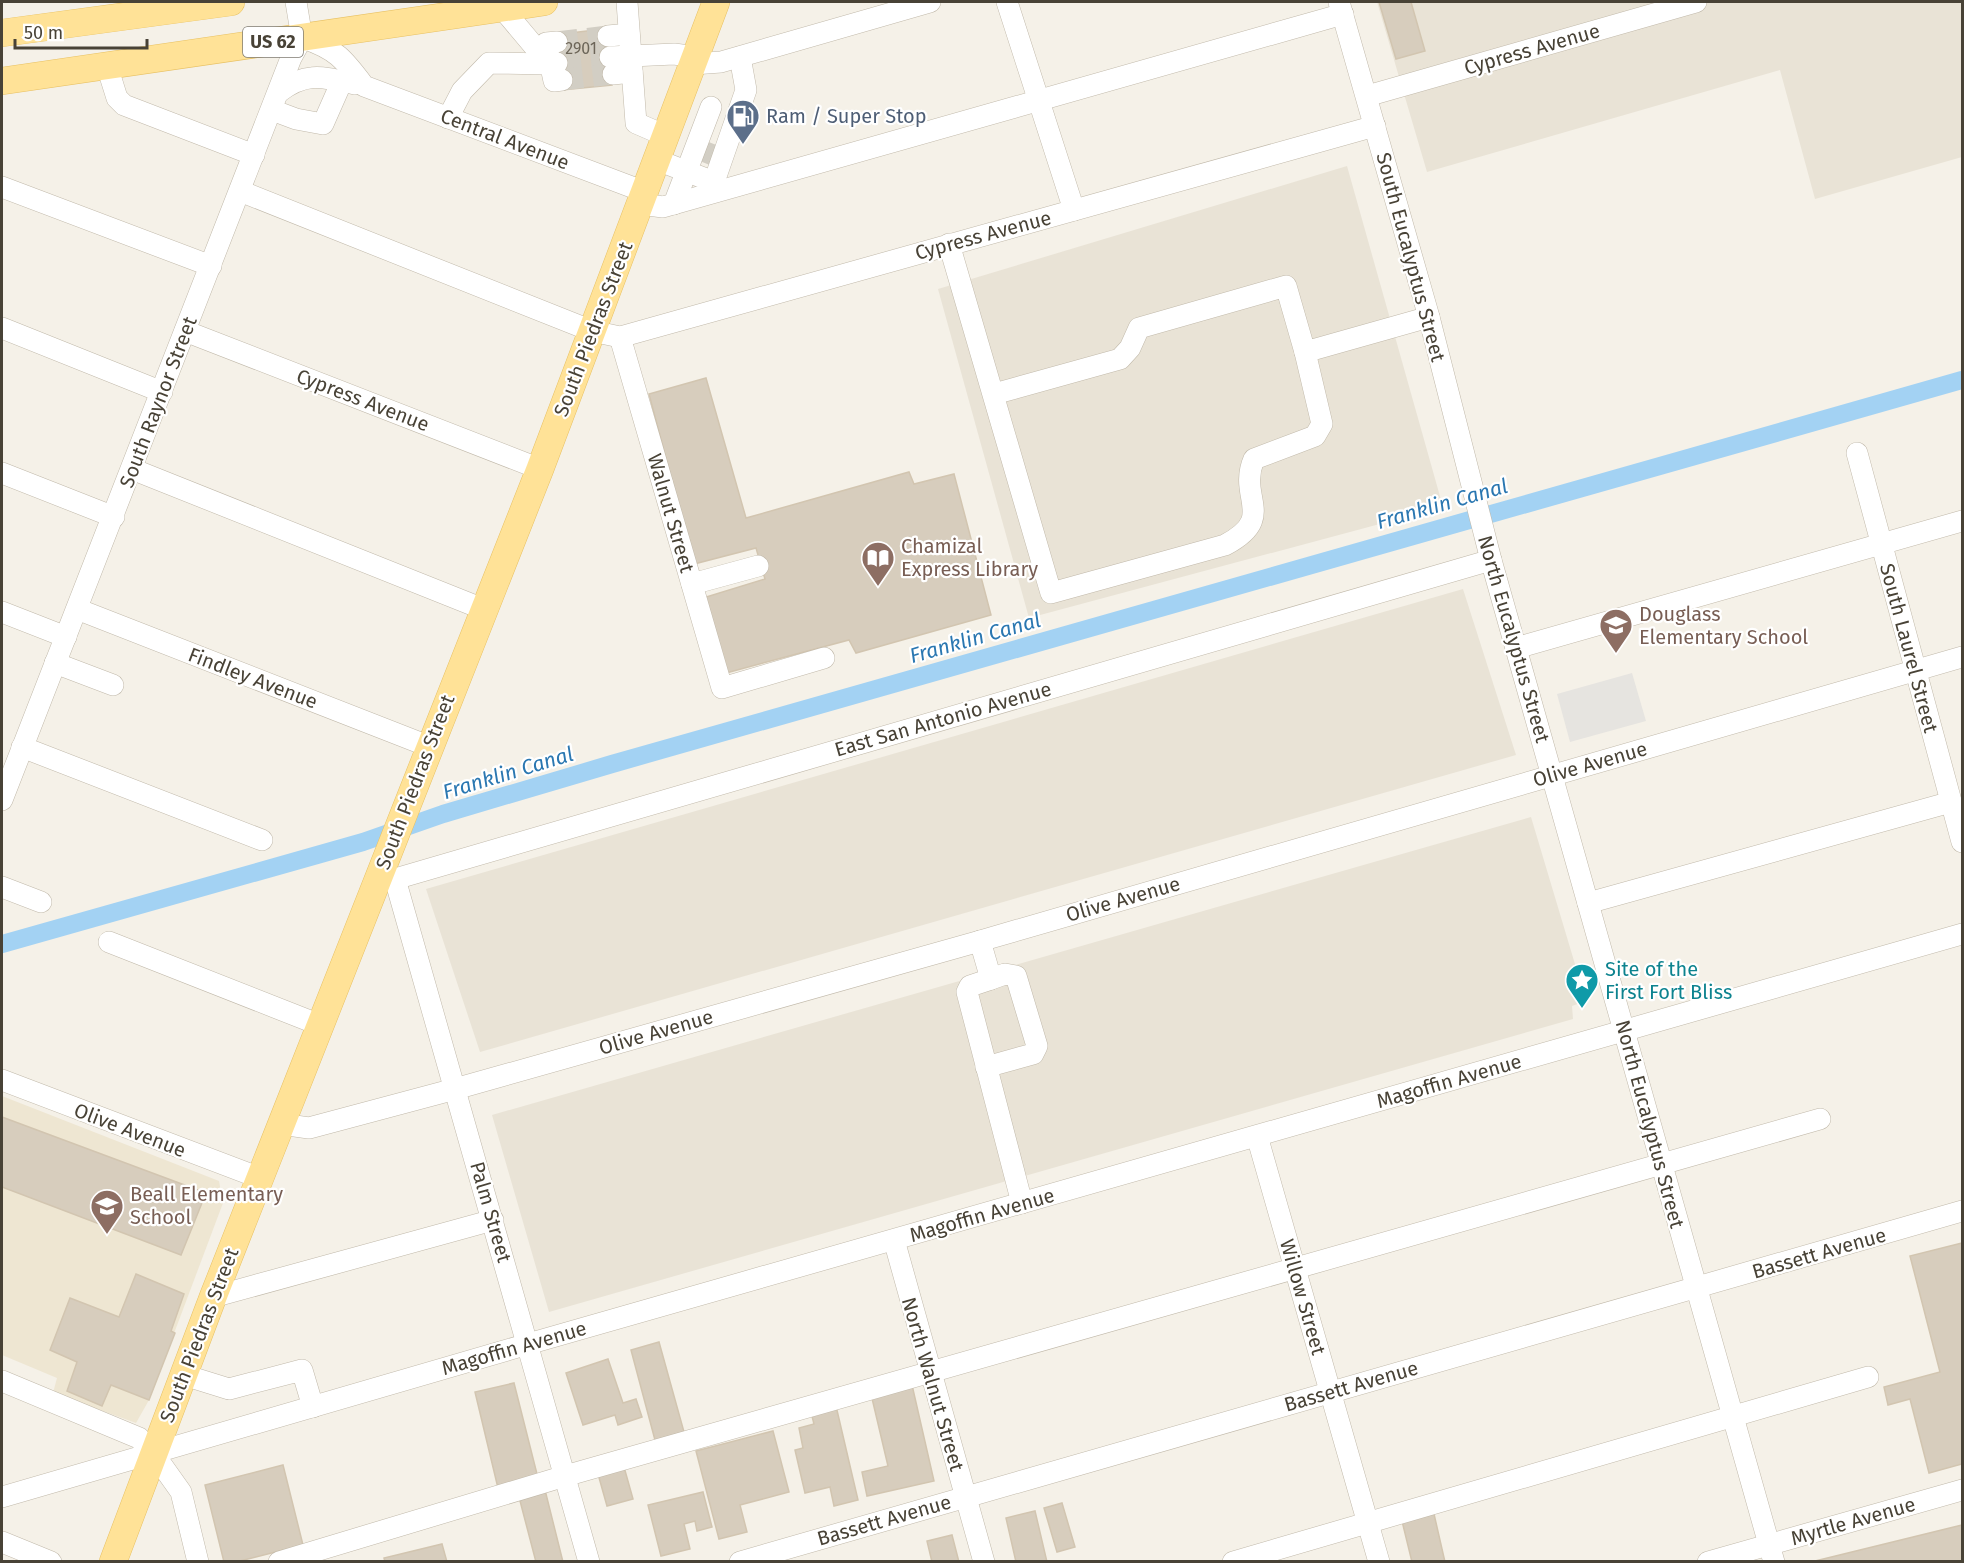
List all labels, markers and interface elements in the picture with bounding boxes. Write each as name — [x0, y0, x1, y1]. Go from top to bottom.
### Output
scale bar — [15, 12, 147, 50]
street label: Cypress Avenue — [1461, 18, 1603, 80]
text: 50 m — [24, 22, 63, 44]
road number: US 62 — [243, 27, 303, 57]
house number: 2901 — [565, 39, 597, 58]
fuel station icon: Ram / Super Stop — [725, 98, 761, 145]
street label: Central Avenue — [437, 103, 573, 175]
place label: Ram / Super Stop — [766, 104, 927, 128]
street label: South Eucalyptus Street — [1371, 150, 1451, 365]
street label: Cypress Avenue — [912, 205, 1054, 265]
street label: South Piedras Street — [549, 238, 638, 420]
street label: South Raynor Street — [114, 312, 202, 491]
street label: Cypress Avenue — [293, 364, 433, 436]
street label: Walnut Street — [643, 451, 700, 576]
water label: Franklin Canal — [1373, 473, 1511, 535]
street label: North Eucalyptus Street — [1473, 533, 1555, 746]
place label: Chamizal Express Library — [901, 534, 1038, 581]
library icon: Chamizal Express Library — [860, 540, 896, 587]
street label: South Laurel Street — [1875, 561, 1943, 736]
place label: Douglass Elementary School — [1639, 602, 1808, 649]
water label: Franklin Canal — [906, 607, 1044, 669]
school or university icon: Douglass Elementary School — [1598, 607, 1634, 654]
street label: Findley Avenue — [185, 642, 321, 714]
street label: East San Antonio Avenue — [832, 677, 1054, 761]
street label: South Piedras Street — [371, 691, 460, 873]
street label: Olive Avenue — [1530, 736, 1650, 792]
water label: Franklin Canal — [440, 741, 576, 805]
street label: Olive Avenue — [1063, 871, 1183, 927]
place label: Site of the First Fort Bliss — [1605, 957, 1732, 1004]
place icon: Site of the First Fort Bliss — [1564, 962, 1600, 1009]
street label: Olive Avenue — [596, 1004, 716, 1060]
street label: North Eucalyptus Street — [1611, 1017, 1690, 1231]
street label: Magoffin Avenue — [1374, 1049, 1524, 1113]
street label: Olive Avenue — [71, 1098, 189, 1162]
street label: Palm Street — [465, 1159, 517, 1266]
place label: Beall Elementary School — [130, 1182, 283, 1229]
street label: Magoffin Avenue — [907, 1183, 1057, 1247]
school or university icon: Beall Elementary School — [89, 1188, 125, 1235]
street label: Bassett Avenue — [1749, 1222, 1889, 1284]
street label: Willow Street — [1275, 1236, 1331, 1358]
street label: South Piedras Street — [155, 1244, 244, 1426]
street label: North Walnut Street — [897, 1294, 970, 1475]
street label: Magoffin Avenue — [439, 1316, 589, 1380]
street label: Bassett Avenue — [1281, 1355, 1421, 1417]
street label: Bassett Avenue — [814, 1489, 954, 1551]
street label: Myrtle Avenue — [1788, 1492, 1918, 1550]

